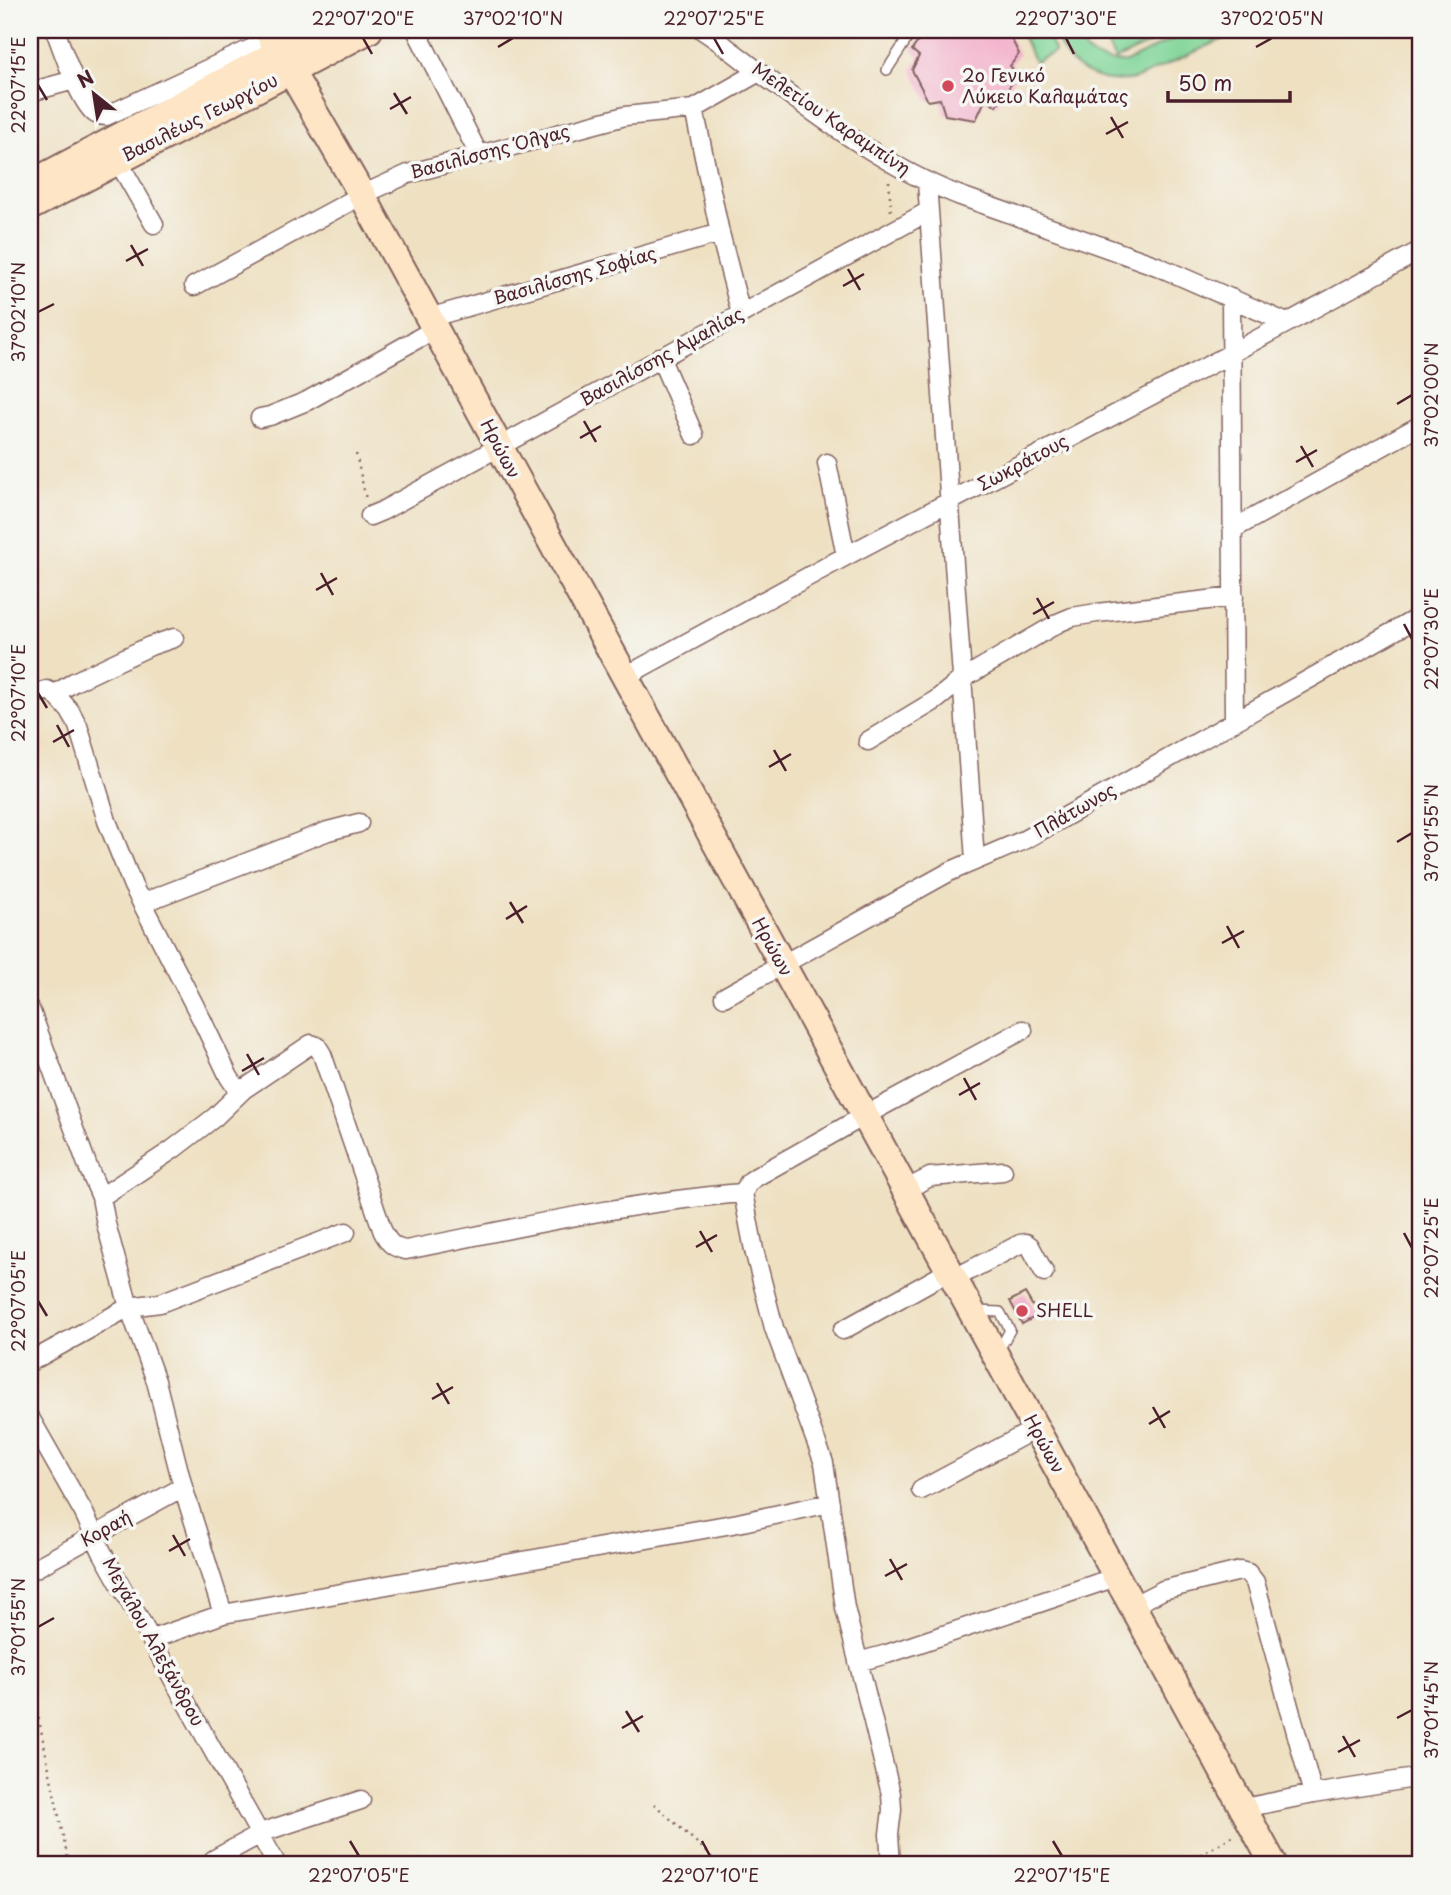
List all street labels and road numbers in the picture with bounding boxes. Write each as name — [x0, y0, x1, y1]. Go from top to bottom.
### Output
street label: Μελετίου Καραμπίνη — [747, 55, 917, 181]
street label: Βασιλέως Γεωργίου — [117, 66, 282, 168]
street label: Βασιλίσσης Όλγας — [407, 116, 572, 185]
street label: Βασιλίσσης Σοφίας — [490, 238, 659, 311]
street label: Βασιλίσσης Αμαλίας — [574, 299, 748, 412]
street label: Ηρώων — [474, 414, 528, 483]
street label: Σωκράτους — [972, 427, 1072, 497]
street label: Πλάτωνος — [1028, 775, 1120, 844]
street label: Ηρώων — [746, 912, 801, 981]
street label: Ηρώων — [1018, 1409, 1073, 1478]
street label: Κοραή — [75, 1503, 136, 1553]
street label: Μεγάλου Αλεξάνδρου — [97, 1552, 212, 1731]

